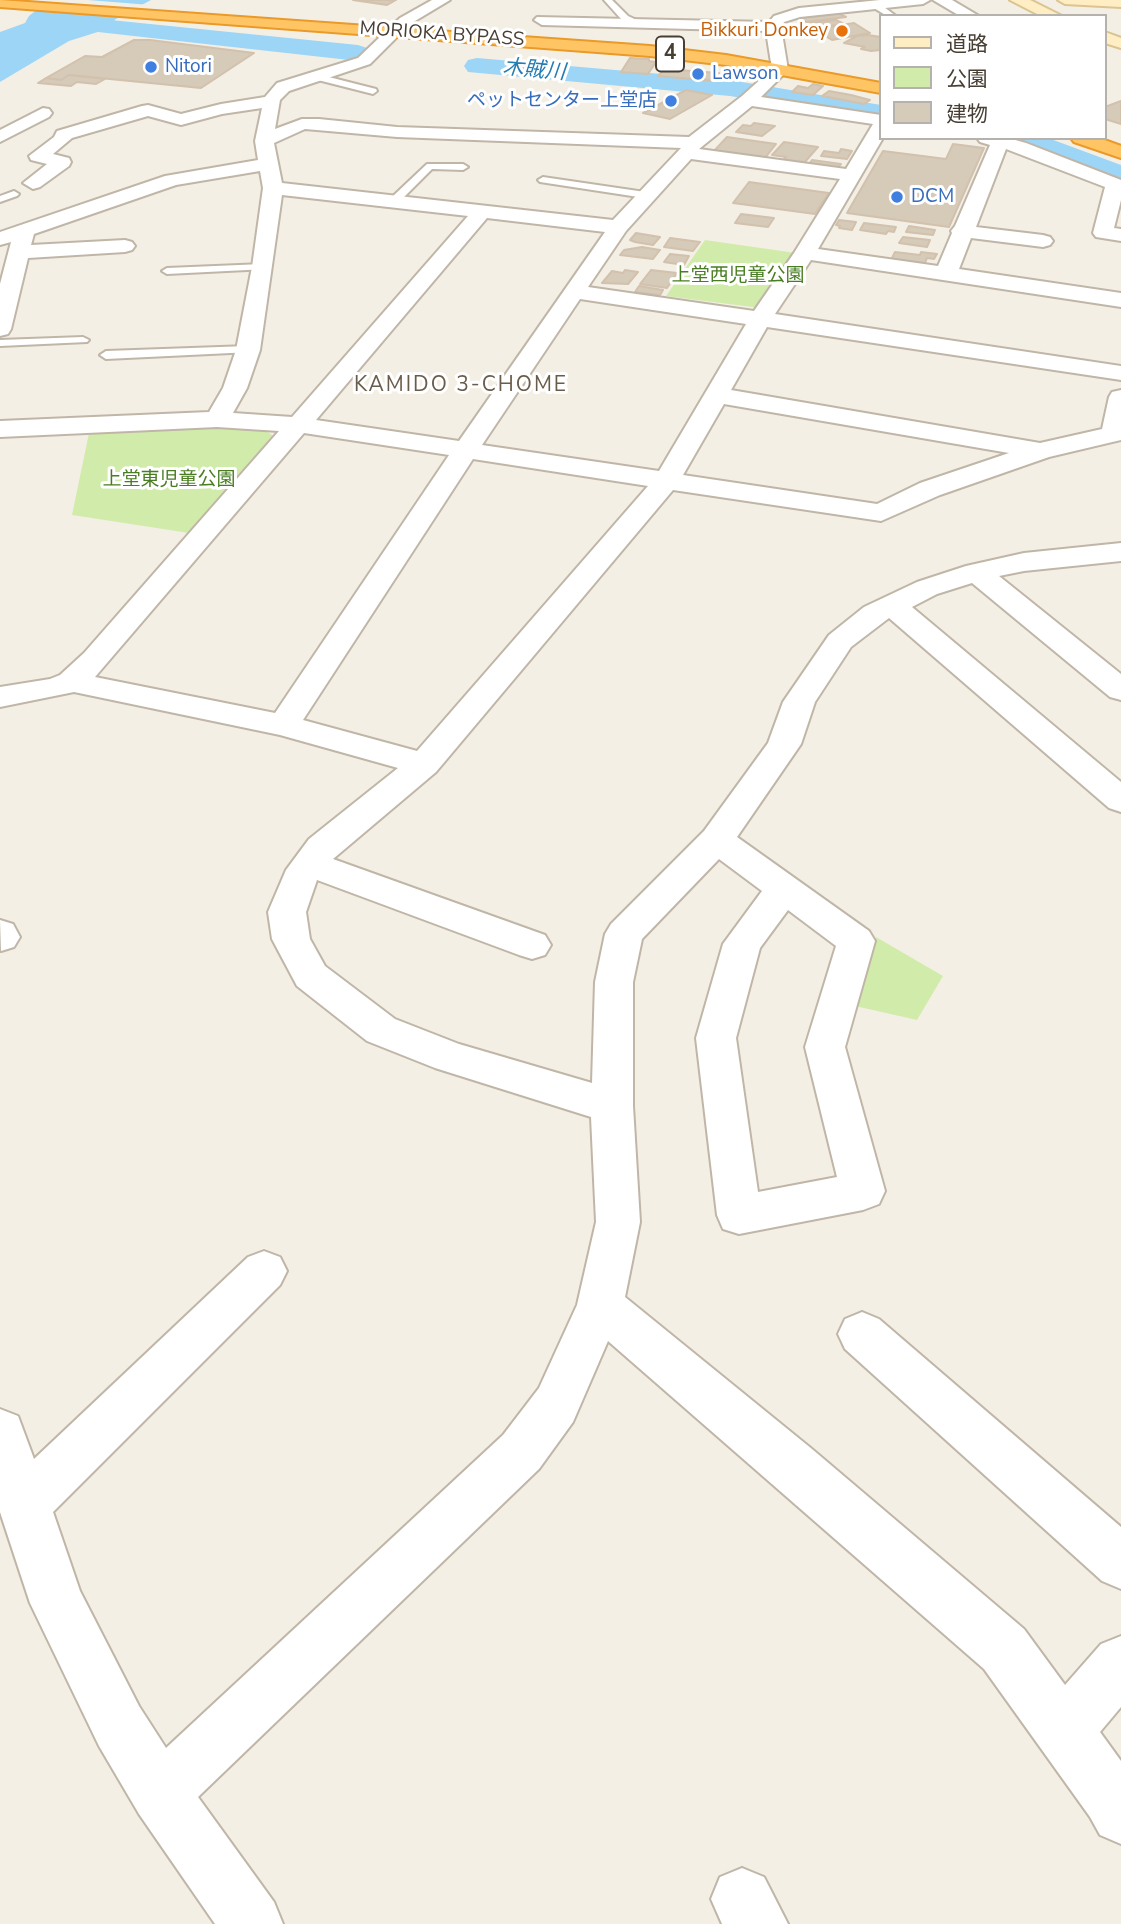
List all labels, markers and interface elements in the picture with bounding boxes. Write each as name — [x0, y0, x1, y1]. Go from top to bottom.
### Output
legend — [880, 14, 1107, 140]
street label: MORIOKA BYPASS — [359, 18, 525, 52]
place label: Bikkuri Donkey — [701, 20, 828, 42]
marker: Bikkuri Donkey — [834, 23, 850, 39]
text: 道路 — [946, 30, 988, 58]
road number: 4 — [656, 36, 684, 72]
place label: Nitori — [165, 56, 212, 78]
water label: 木賊川 — [502, 56, 566, 86]
marker: Nitori — [143, 59, 159, 75]
place label: Lawson — [712, 63, 779, 85]
text: 公園 — [946, 65, 988, 93]
marker: Lawson — [690, 66, 706, 82]
place label: ペットセンター上堂店 — [467, 90, 657, 112]
marker: ペットセンター上堂店 — [663, 93, 679, 109]
text: 建物 — [946, 100, 988, 128]
place label: DCM — [911, 186, 954, 208]
marker: DCM — [889, 189, 905, 205]
park label: 上堂西児童公園 — [672, 265, 804, 287]
district label: KAMIDO 3-CHOME — [356, 373, 566, 399]
park label: 上堂東児童公園 — [103, 469, 235, 491]

